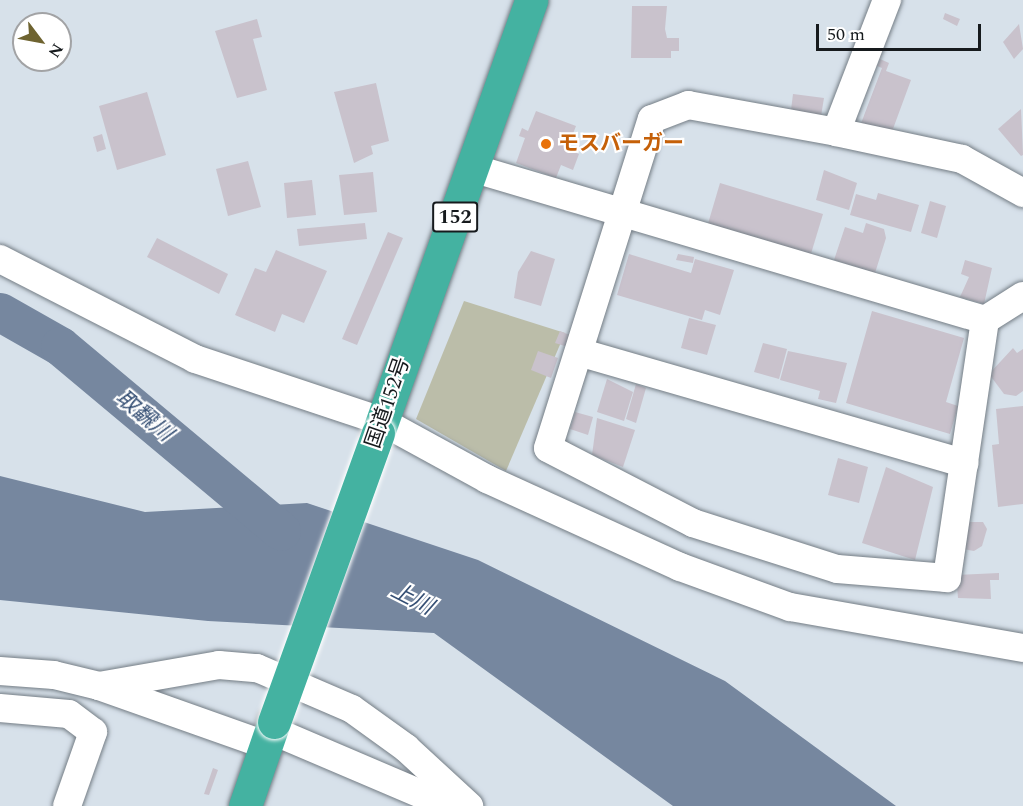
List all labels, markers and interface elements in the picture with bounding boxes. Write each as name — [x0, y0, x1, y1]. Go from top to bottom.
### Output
north arrow — [12, 12, 72, 72]
scale bar — [819, 12, 984, 50]
text: 50 m — [827, 21, 865, 48]
text: N — [42, 39, 69, 62]
place label: モスバーガー — [558, 131, 684, 157]
marker: モスバーガー — [539, 137, 553, 151]
road number: 152 — [431, 200, 479, 234]
street label: 国道152号 — [361, 354, 415, 452]
water label: 取飜川 — [110, 385, 178, 447]
water label: 上川 — [386, 577, 438, 621]

